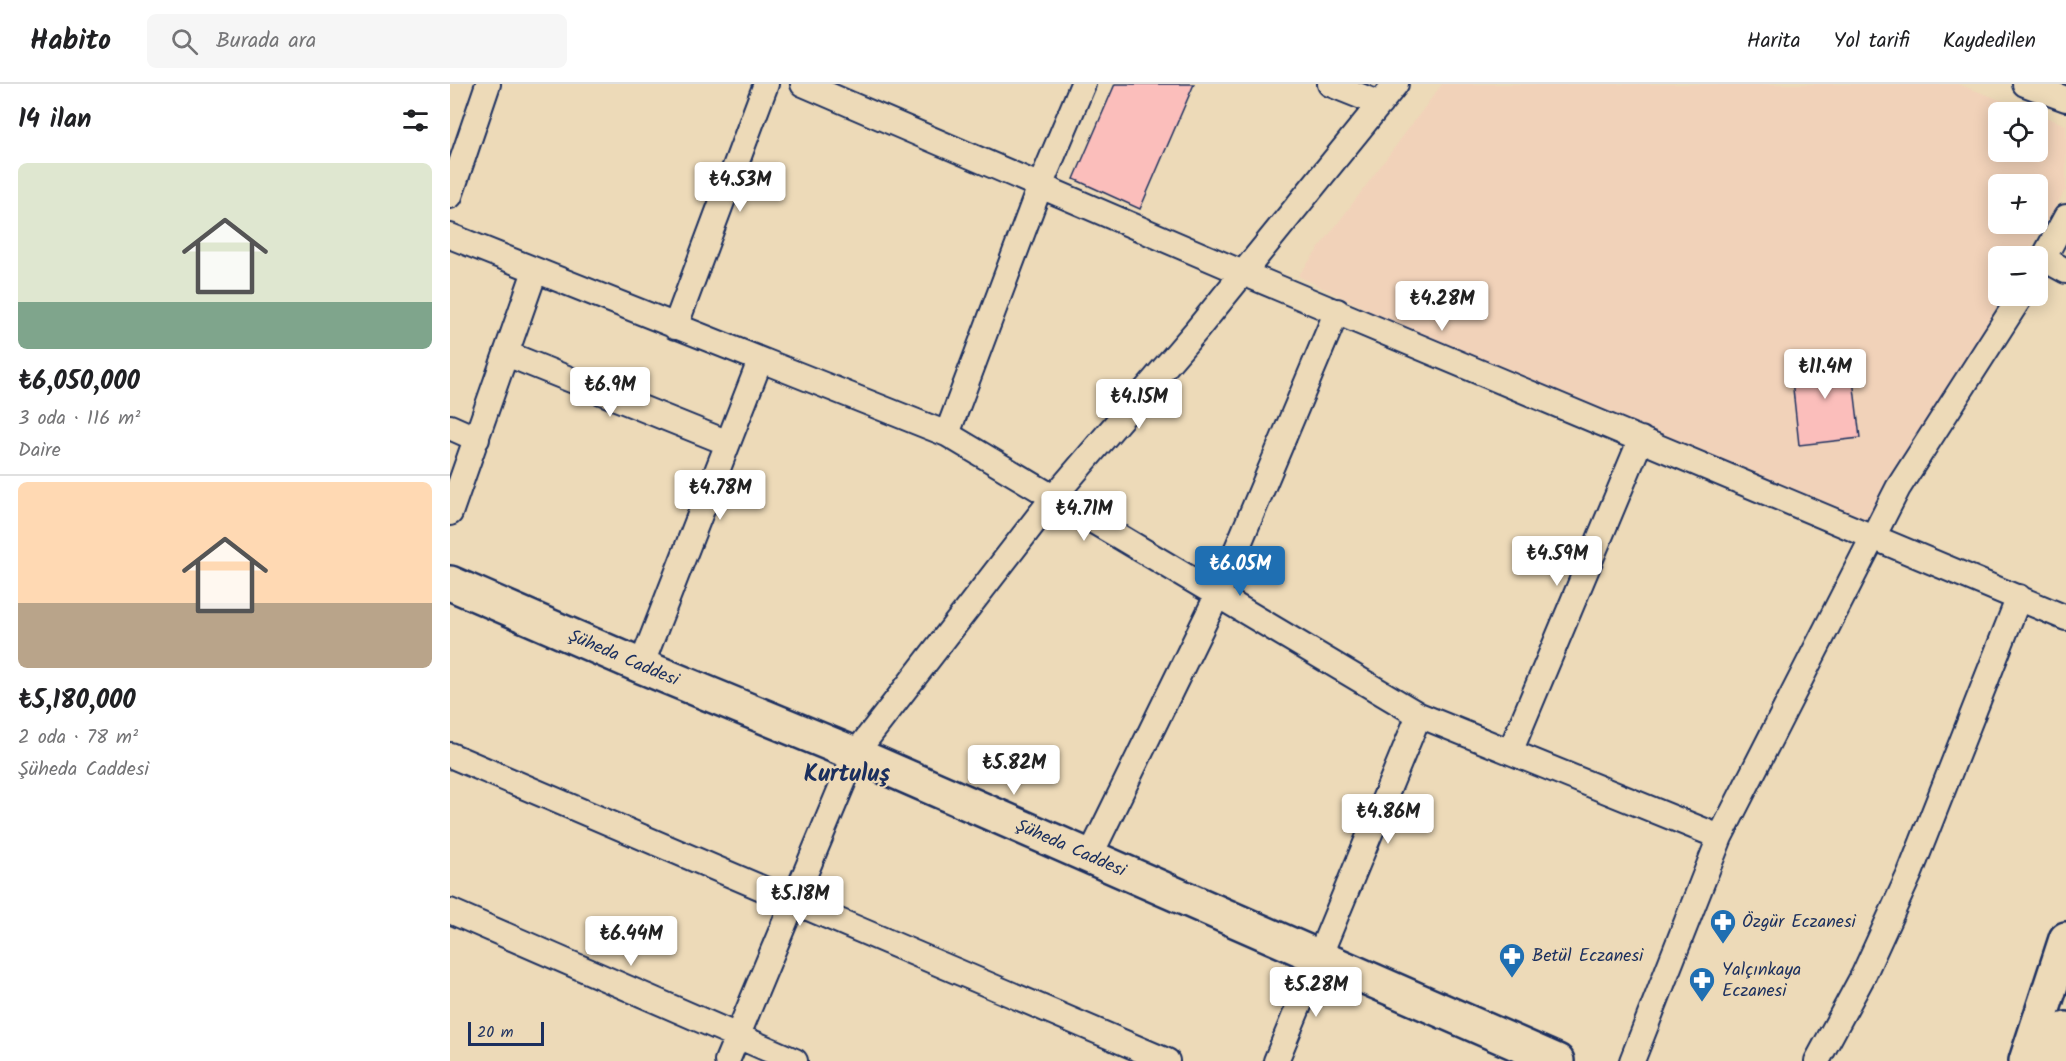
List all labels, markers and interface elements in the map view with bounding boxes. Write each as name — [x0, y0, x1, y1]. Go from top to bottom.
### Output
search box — [147, 14, 567, 68]
text: Habito — [30, 19, 111, 64]
text: Burada ara — [216, 24, 316, 59]
icon: search — [168, 25, 201, 58]
text: Harita — [1747, 25, 1801, 58]
text: Yol tarifi — [1834, 25, 1910, 58]
text: Kaydedilen — [1943, 25, 2036, 58]
text: 14 ilan — [18, 99, 91, 141]
map controls — [1988, 102, 2048, 306]
button: locate — [1988, 102, 2048, 162]
icon: filters — [399, 104, 432, 137]
pin: ₺4.53M — [691, 162, 789, 213]
text: ₺4.53M — [709, 165, 771, 197]
button: + — [1988, 174, 2048, 234]
icon: home — [171, 202, 279, 310]
button: − — [1988, 246, 2048, 306]
pin: ₺4.28M — [1393, 281, 1491, 332]
text: ₺4.28M — [1409, 284, 1475, 316]
pin: ₺11.4M — [1776, 349, 1874, 400]
text: ₺11.4M — [1798, 352, 1852, 384]
text: ₺6,050,000 — [18, 361, 140, 403]
pin: ₺6.9M — [568, 367, 652, 418]
text: ₺6.9M — [584, 370, 636, 402]
pin: ₺4.15M — [1090, 379, 1188, 430]
text: ₺4.15M — [1110, 382, 1168, 414]
text: 3 oda · 116 m² — [18, 403, 140, 435]
text: Daire — [18, 435, 61, 467]
pin: ₺4.78M — [671, 470, 769, 521]
text: ₺4.78M — [688, 473, 752, 505]
pin: ₺4.71M — [1035, 491, 1133, 542]
text: ₺4.71M — [1055, 494, 1113, 526]
icon: home — [171, 521, 279, 629]
pin: ₺4.59M — [1508, 536, 1606, 587]
text: ₺4.59M — [1526, 539, 1588, 571]
pin: ₺6.05M — [1191, 546, 1289, 597]
text: ₺6.05M — [1209, 549, 1271, 581]
street label: Şüheda Caddesi — [563, 622, 684, 695]
text: ₺5,180,000 — [18, 680, 136, 722]
text: 2 oda · 78 m² — [18, 722, 138, 754]
pin: ₺5.82M — [965, 745, 1063, 796]
text: ₺5.82M — [982, 748, 1046, 780]
text: Şüheda Caddesi — [18, 754, 149, 786]
district label: Kurtuluş — [804, 755, 890, 794]
pin: ₺4.86M — [1339, 794, 1437, 845]
text: ₺4.86M — [1356, 797, 1420, 829]
street label: Şüheda Caddesi — [1011, 811, 1131, 886]
pin: ₺5.18M — [751, 876, 849, 927]
text: ₺5.18M — [771, 879, 829, 911]
pharmacy icon: Özgür Eczanesi — [1708, 907, 1738, 945]
place label: Özgür Eczanesi — [1742, 908, 1857, 937]
pin: ₺6.44M — [582, 916, 680, 967]
text: ₺6.44M — [599, 919, 663, 951]
pharmacy icon: Betül Eczanesi — [1497, 941, 1527, 979]
place label: Betül Eczanesi — [1532, 942, 1644, 971]
place label: Yalçınkaya Eczanesi — [1722, 956, 1801, 1006]
pharmacy icon: Yalçınkaya Eczanesi — [1687, 965, 1717, 1003]
pin: ₺5.28M — [1267, 967, 1365, 1018]
text: ₺5.28M — [1284, 970, 1348, 1002]
scale bar — [468, 1019, 544, 1046]
text: 20 m — [477, 1020, 513, 1045]

